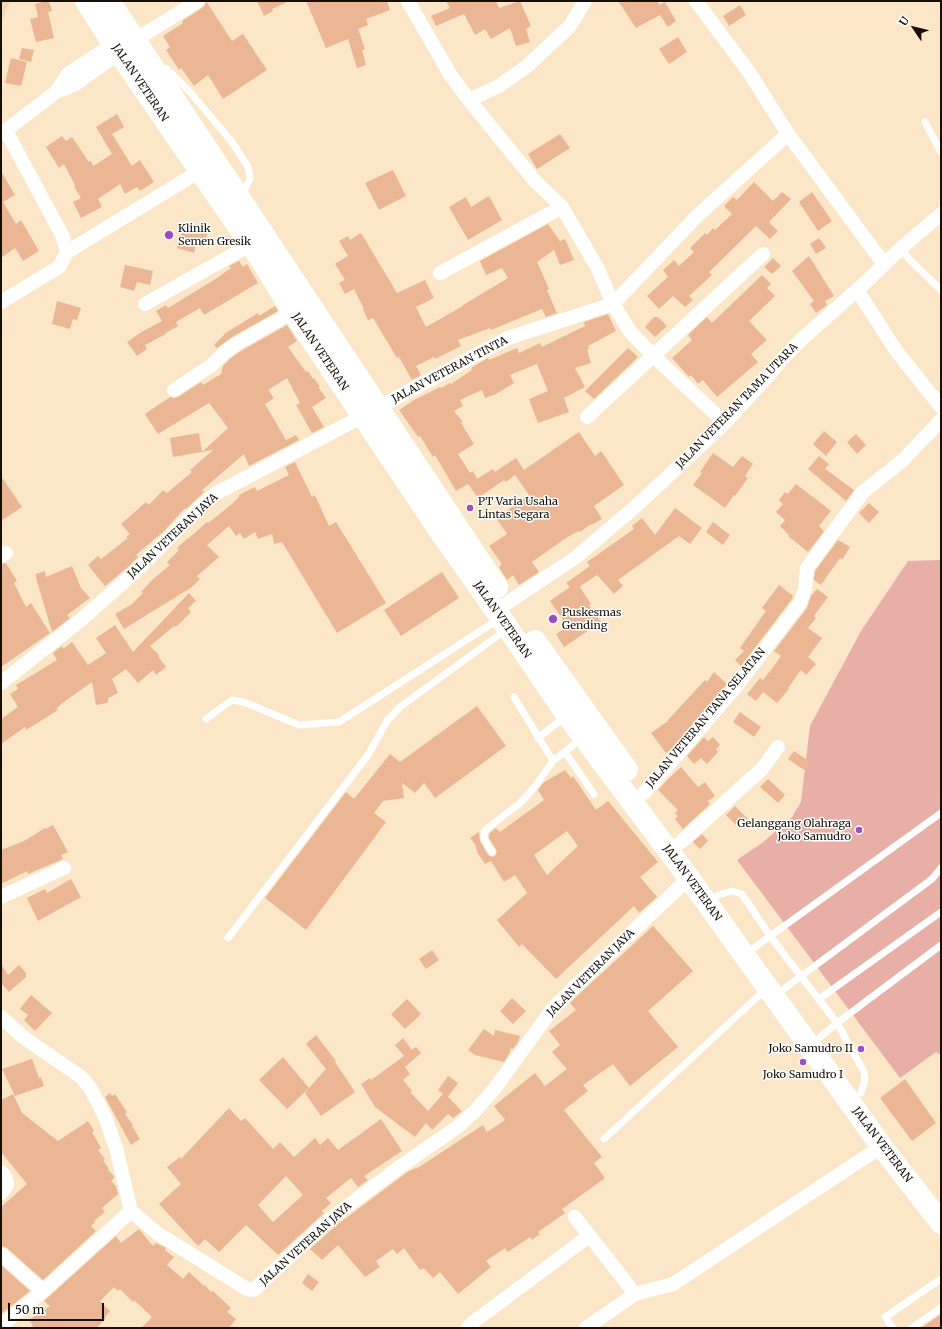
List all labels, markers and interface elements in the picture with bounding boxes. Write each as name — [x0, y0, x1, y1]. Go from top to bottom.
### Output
north arrow — [894, 8, 934, 48]
text: U — [896, 14, 912, 28]
street label: JALAN VETERAN — [109, 42, 171, 124]
place label: Klinik Semen Gresik — [178, 222, 251, 248]
marker: Klinik Semen Gresik — [163, 229, 175, 241]
street label: JALAN VETERAN — [289, 311, 351, 393]
street label: JALAN VETERAN TINTA — [390, 334, 510, 406]
street label: JALAN VETERAN TAMA UTARA — [673, 341, 801, 471]
street label: JALAN VETERAN JAYA — [125, 491, 221, 581]
place label: PT Varia Usaha Lintas Segara — [478, 495, 558, 521]
marker: PT Varia Usaha Lintas Segara — [465, 503, 475, 513]
street label: JALAN VETERAN — [471, 579, 533, 661]
place label: Puskesmas Gending — [562, 606, 621, 632]
marker: Puskesmas Gending — [547, 613, 559, 625]
street label: JALAN VETERAN TANA SELATAN — [644, 646, 768, 790]
place label: Gelanggang Olahraga Joko Samudro — [737, 817, 851, 843]
marker: Gelanggang Olahraga Joko Samudro — [854, 825, 864, 835]
street label: JALAN VETERAN — [660, 842, 724, 924]
street label: JALAN VETERAN JAYA — [544, 926, 638, 1020]
place label: Joko Samudro II — [769, 1042, 853, 1056]
marker: Joko Samudro II — [856, 1044, 866, 1054]
marker: Joko Samudro I — [798, 1057, 808, 1067]
place label: Joko Samudro I — [763, 1068, 843, 1082]
street label: JALAN VETERAN — [849, 1105, 915, 1185]
street label: JALAN VETERAN JAYA — [258, 1199, 354, 1289]
scale bar — [10, 1295, 106, 1321]
text: 50 m — [15, 1302, 44, 1317]

